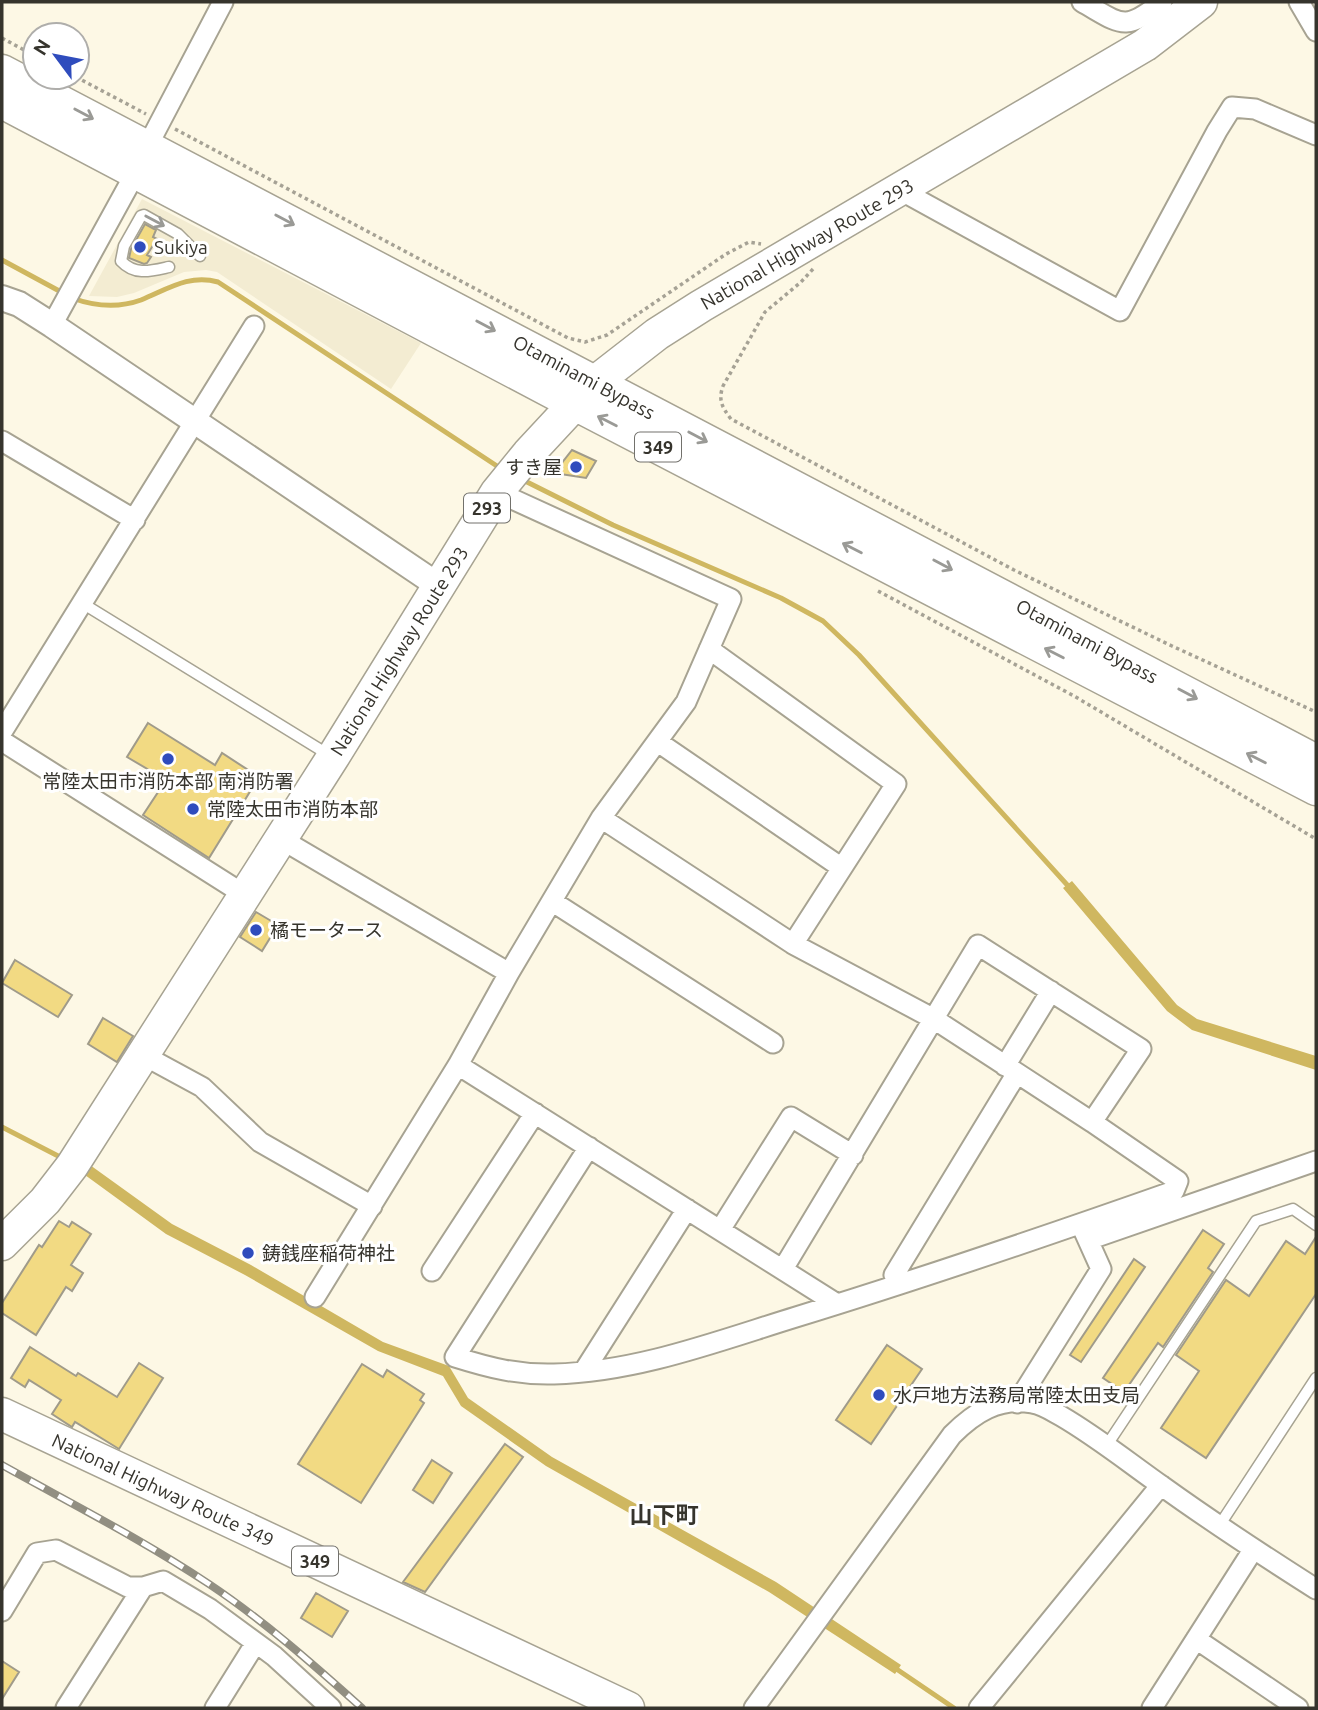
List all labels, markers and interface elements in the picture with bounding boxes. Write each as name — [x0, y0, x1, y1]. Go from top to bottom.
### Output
north arrow — [21, 21, 91, 91]
text: N — [28, 35, 55, 59]
one-way arrow — [73, 108, 94, 121]
street label: National Highway Route 293 — [697, 174, 917, 314]
one-way arrow — [274, 214, 295, 227]
one-way arrow — [144, 215, 165, 228]
place label: Sukiya — [154, 236, 208, 258]
marker: Sukiya — [132, 239, 148, 255]
one-way arrow — [476, 319, 496, 333]
street label: Otaminami Bypass — [509, 330, 659, 424]
one-way arrow — [597, 413, 618, 427]
one-way arrow — [687, 431, 708, 445]
road number: 349 — [635, 432, 681, 462]
place label: すき屋 — [505, 456, 562, 478]
marker: すき屋 — [568, 459, 584, 475]
road number: 293 — [464, 494, 510, 522]
one-way arrow — [842, 541, 863, 554]
street label: National Highway Route 293 — [325, 542, 473, 760]
one-way arrow — [932, 559, 953, 573]
street label: Otaminami Bypass — [1012, 594, 1162, 688]
one-way arrow — [1044, 646, 1065, 659]
one-way arrow — [1177, 687, 1198, 701]
marker: 常陸太田市消防本部 南消防署 — [160, 751, 176, 767]
one-way arrow — [1246, 751, 1267, 764]
place label: 常陸太田市消防本部 南消防署 — [42, 770, 294, 792]
place label: 常陸太田市消防本部 — [207, 798, 378, 820]
marker: 常陸太田市消防本部 — [185, 801, 201, 817]
place label: 橘モータース — [270, 919, 383, 941]
marker: 橘モータース — [248, 922, 264, 938]
place label: 鋳銭座稲荷神社 — [262, 1242, 395, 1264]
marker: 鋳銭座稲荷神社 — [240, 1245, 256, 1261]
place label: 水戸地方法務局常陸太田支局 — [893, 1384, 1140, 1406]
marker: 水戸地方法務局常陸太田支局 — [871, 1387, 887, 1403]
street label: National Highway Route 349 — [49, 1429, 277, 1551]
district label: 山下町 — [630, 1502, 699, 1527]
road number: 349 — [292, 1546, 338, 1576]

